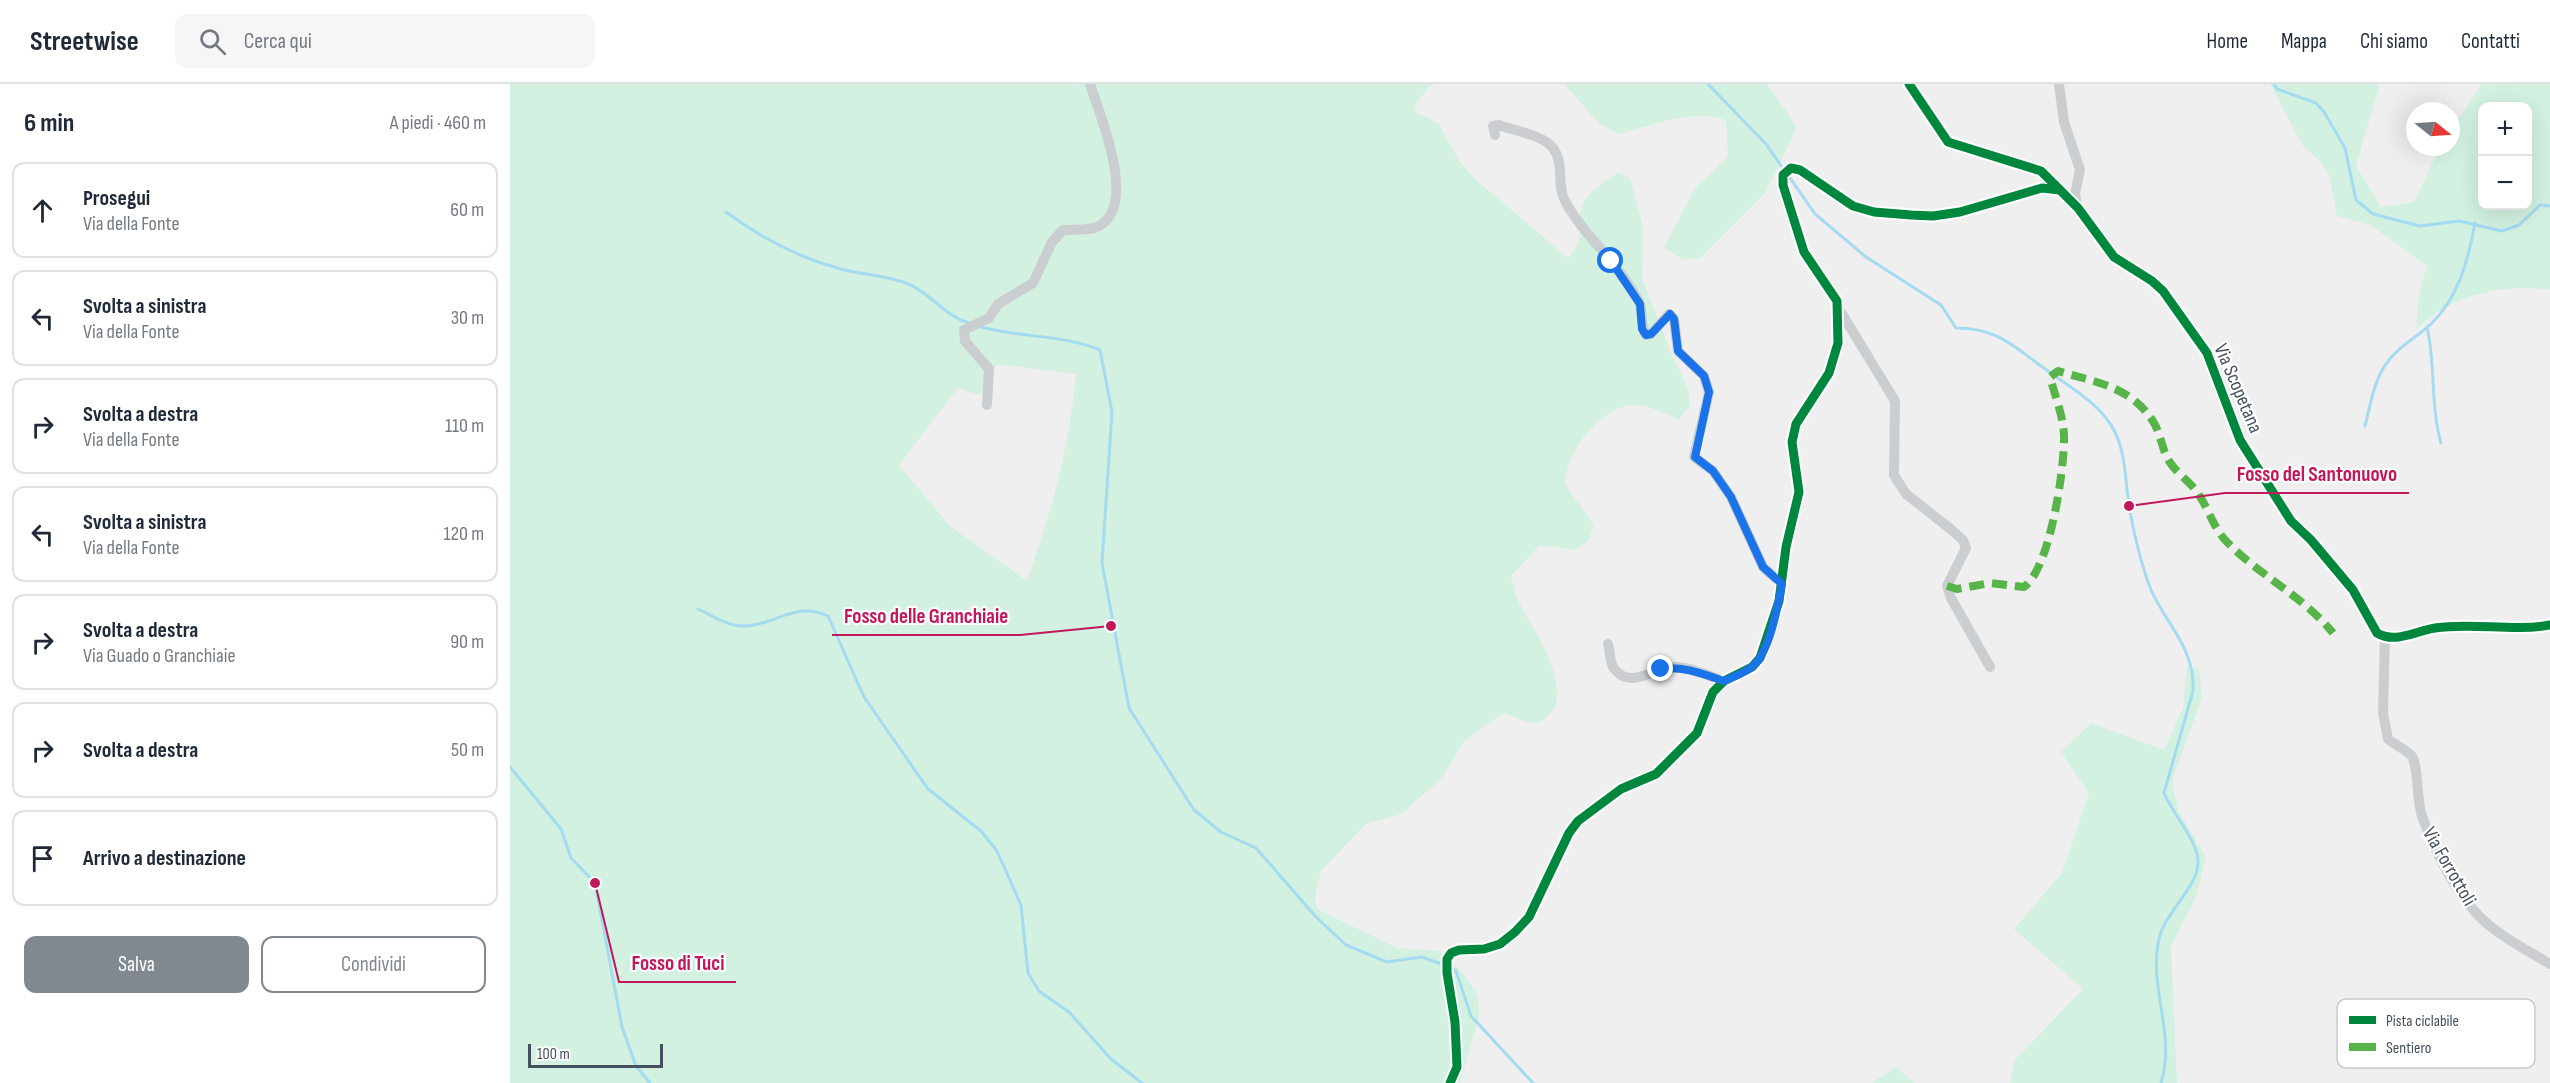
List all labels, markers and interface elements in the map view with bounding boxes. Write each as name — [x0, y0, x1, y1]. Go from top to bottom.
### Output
search box — [175, 14, 595, 68]
text: Streetwise — [30, 25, 139, 58]
icon: search — [196, 25, 229, 58]
text: Cerca qui — [244, 28, 312, 55]
text: Home — [2207, 29, 2248, 54]
text: Mappa — [2281, 29, 2327, 54]
text: Chi siamo — [2360, 29, 2428, 54]
text: Contatti — [2461, 29, 2520, 54]
north arrow — [2406, 102, 2460, 156]
map controls — [2478, 102, 2532, 210]
button: + — [2478, 102, 2532, 156]
text: 6 min — [24, 108, 74, 139]
text: A piedi · 460 m — [390, 111, 486, 135]
button: − — [2478, 156, 2532, 210]
text: Prosegui — [83, 185, 150, 212]
icon: ahead — [26, 194, 59, 227]
text: 60 m — [450, 198, 484, 222]
text: Via della Fonte — [83, 212, 180, 236]
route start — [1597, 247, 1623, 273]
text: Svolta a sinistra — [83, 293, 206, 320]
icon: left — [26, 302, 59, 335]
text: 30 m — [451, 306, 484, 330]
text: Via della Fonte — [83, 320, 180, 344]
street label: Via Scopetana — [2209, 340, 2268, 437]
text: Svolta a destra — [83, 401, 198, 428]
icon: right — [26, 410, 59, 443]
text: 110 m — [445, 414, 484, 438]
text: Via della Fonte — [83, 428, 180, 452]
callout: Fosso del Santonuovo — [2225, 454, 2409, 493]
text: Fosso del Santonuovo — [2237, 462, 2397, 487]
text: Svolta a sinistra — [83, 509, 206, 536]
icon: left — [26, 518, 59, 551]
text: 120 m — [444, 522, 484, 546]
text: Via della Fonte — [83, 536, 180, 560]
callout: Fosso delle Granchiaie — [832, 596, 1020, 635]
text: Fosso delle Granchiaie — [844, 604, 1008, 629]
text: Svolta a destra — [83, 617, 198, 644]
icon: right — [26, 626, 59, 659]
text: 90 m — [450, 630, 484, 654]
text: Via Guado o Granchiaie — [83, 644, 235, 668]
route end — [1647, 655, 1673, 681]
icon: right — [26, 734, 59, 767]
text: Svolta a destra — [83, 737, 198, 764]
text: 50 m — [451, 738, 484, 762]
street label: Via Forrottoli — [2417, 823, 2481, 910]
icon: arrive — [26, 842, 59, 875]
text: Arrivo a destinazione — [83, 845, 246, 872]
button: Salva — [24, 936, 249, 993]
button: Condividi — [261, 936, 486, 993]
callout: Fosso di Tuci — [619, 943, 736, 982]
text: Fosso di Tuci — [632, 951, 724, 976]
legend — [2337, 999, 2535, 1068]
text: Pista ciclabile — [2386, 1012, 2459, 1031]
text: Sentiero — [2386, 1039, 2432, 1058]
scale bar — [528, 1041, 663, 1068]
text: 100 m — [537, 1045, 570, 1064]

